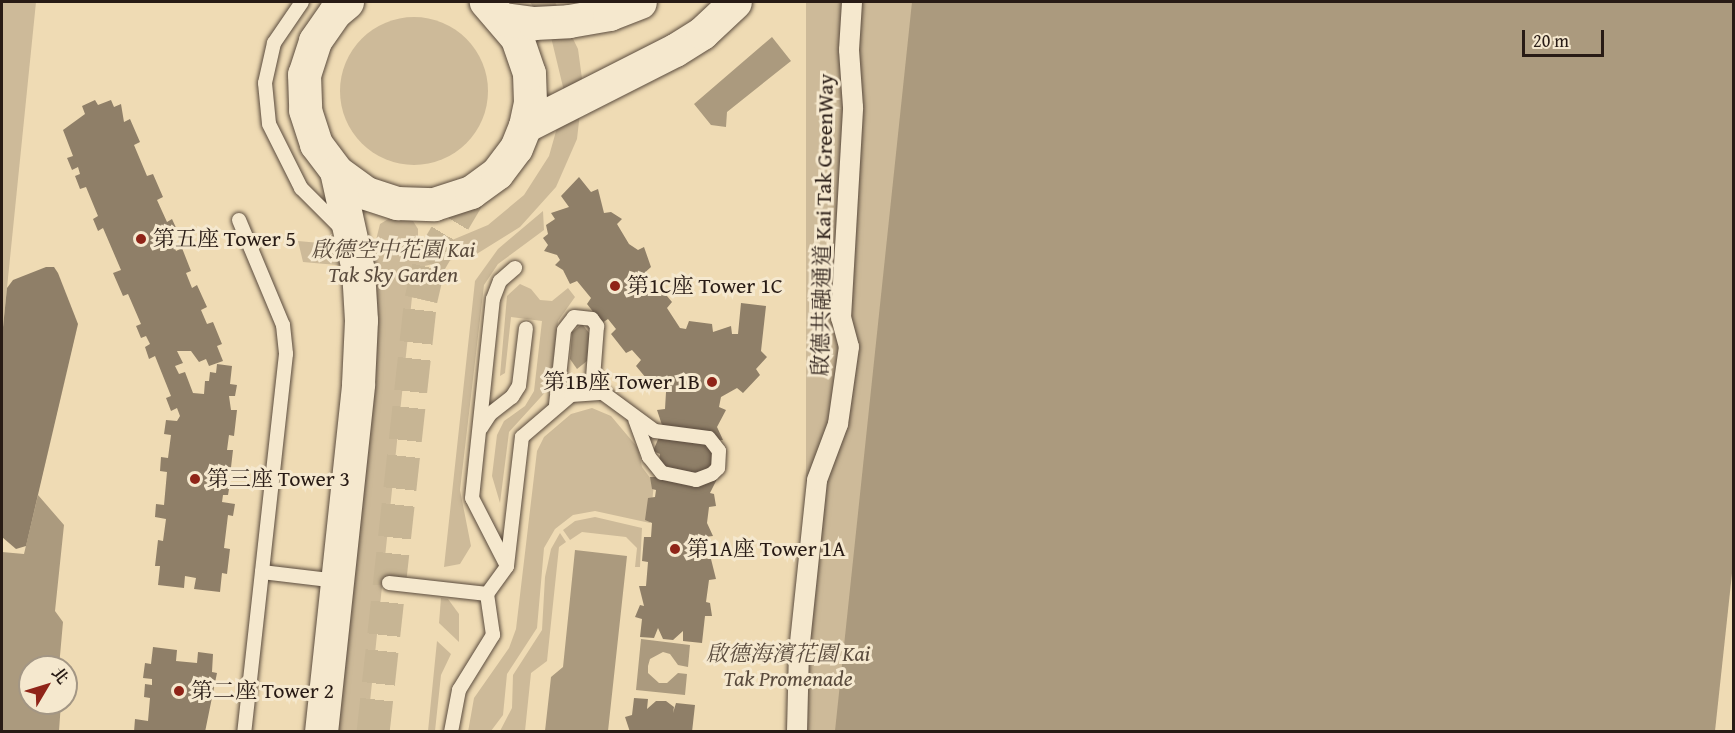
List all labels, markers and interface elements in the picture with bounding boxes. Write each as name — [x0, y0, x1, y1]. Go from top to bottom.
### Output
scale bar — [1525, 18, 1608, 56]
text: 20 m — [1533, 27, 1569, 54]
street label: 啟德共融通道 Kai Tak GreenWay — [807, 73, 839, 377]
place label: 第五座 Tower 5 — [153, 226, 296, 252]
marker: 第五座 Tower 5 — [134, 232, 148, 246]
park label: 啟德空中花園 Kai Tak Sky Garden — [311, 236, 475, 288]
place label: 第1C座 Tower 1C — [627, 273, 783, 299]
marker: 第1C座 Tower 1C — [608, 279, 622, 293]
place label: 第1B座 Tower 1B — [543, 369, 700, 395]
marker: 第1B座 Tower 1B — [705, 375, 719, 389]
place label: 第三座 Tower 3 — [207, 466, 350, 492]
marker: 第三座 Tower 3 — [188, 472, 202, 486]
place label: 第1A座 Tower 1A — [687, 536, 845, 562]
marker: 第1A座 Tower 1A — [668, 542, 682, 556]
park label: 啟德海濱花園 Kai Tak Promenade — [706, 640, 870, 692]
north arrow — [18, 655, 78, 715]
text: 北 — [46, 661, 75, 689]
place label: 第二座 Tower 2 — [191, 678, 334, 704]
marker: 第二座 Tower 2 — [172, 684, 186, 698]

